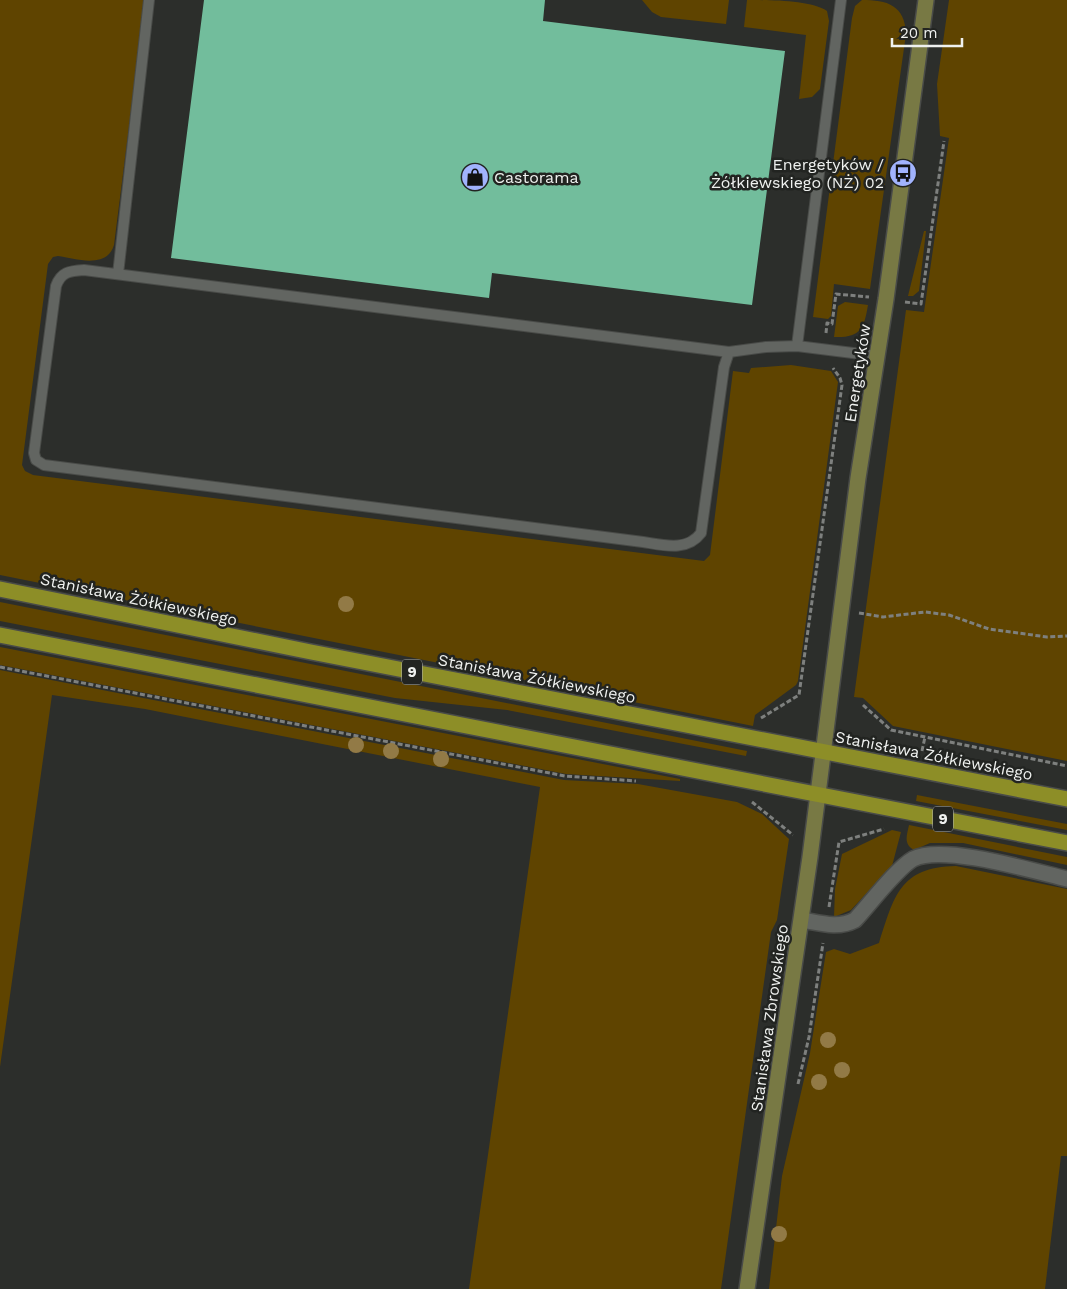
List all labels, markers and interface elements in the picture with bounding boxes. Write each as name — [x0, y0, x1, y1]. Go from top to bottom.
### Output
scale bar — [892, 15, 962, 47]
text: 20 m — [900, 24, 938, 42]
place label: Energetyków / Żółkiewskiego (NŻ) 02 — [711, 155, 884, 192]
bus stop icon: Energetyków / Żółkiewskiego (NŻ) 02 — [888, 158, 918, 188]
shop icon: Castorama — [460, 162, 490, 192]
place label: Castorama — [494, 168, 578, 187]
street label: Energetyków — [840, 322, 875, 424]
street label: Stanisława Żółkiewskiego — [39, 569, 239, 630]
street label: Stanisława Żółkiewskiego — [437, 650, 637, 707]
road number: 9 — [402, 660, 422, 684]
street label: Stanisława Żółkiewskiego — [834, 727, 1034, 784]
road number: 9 — [933, 806, 953, 832]
street label: Stanisława Zbrowskiego — [747, 923, 792, 1113]

